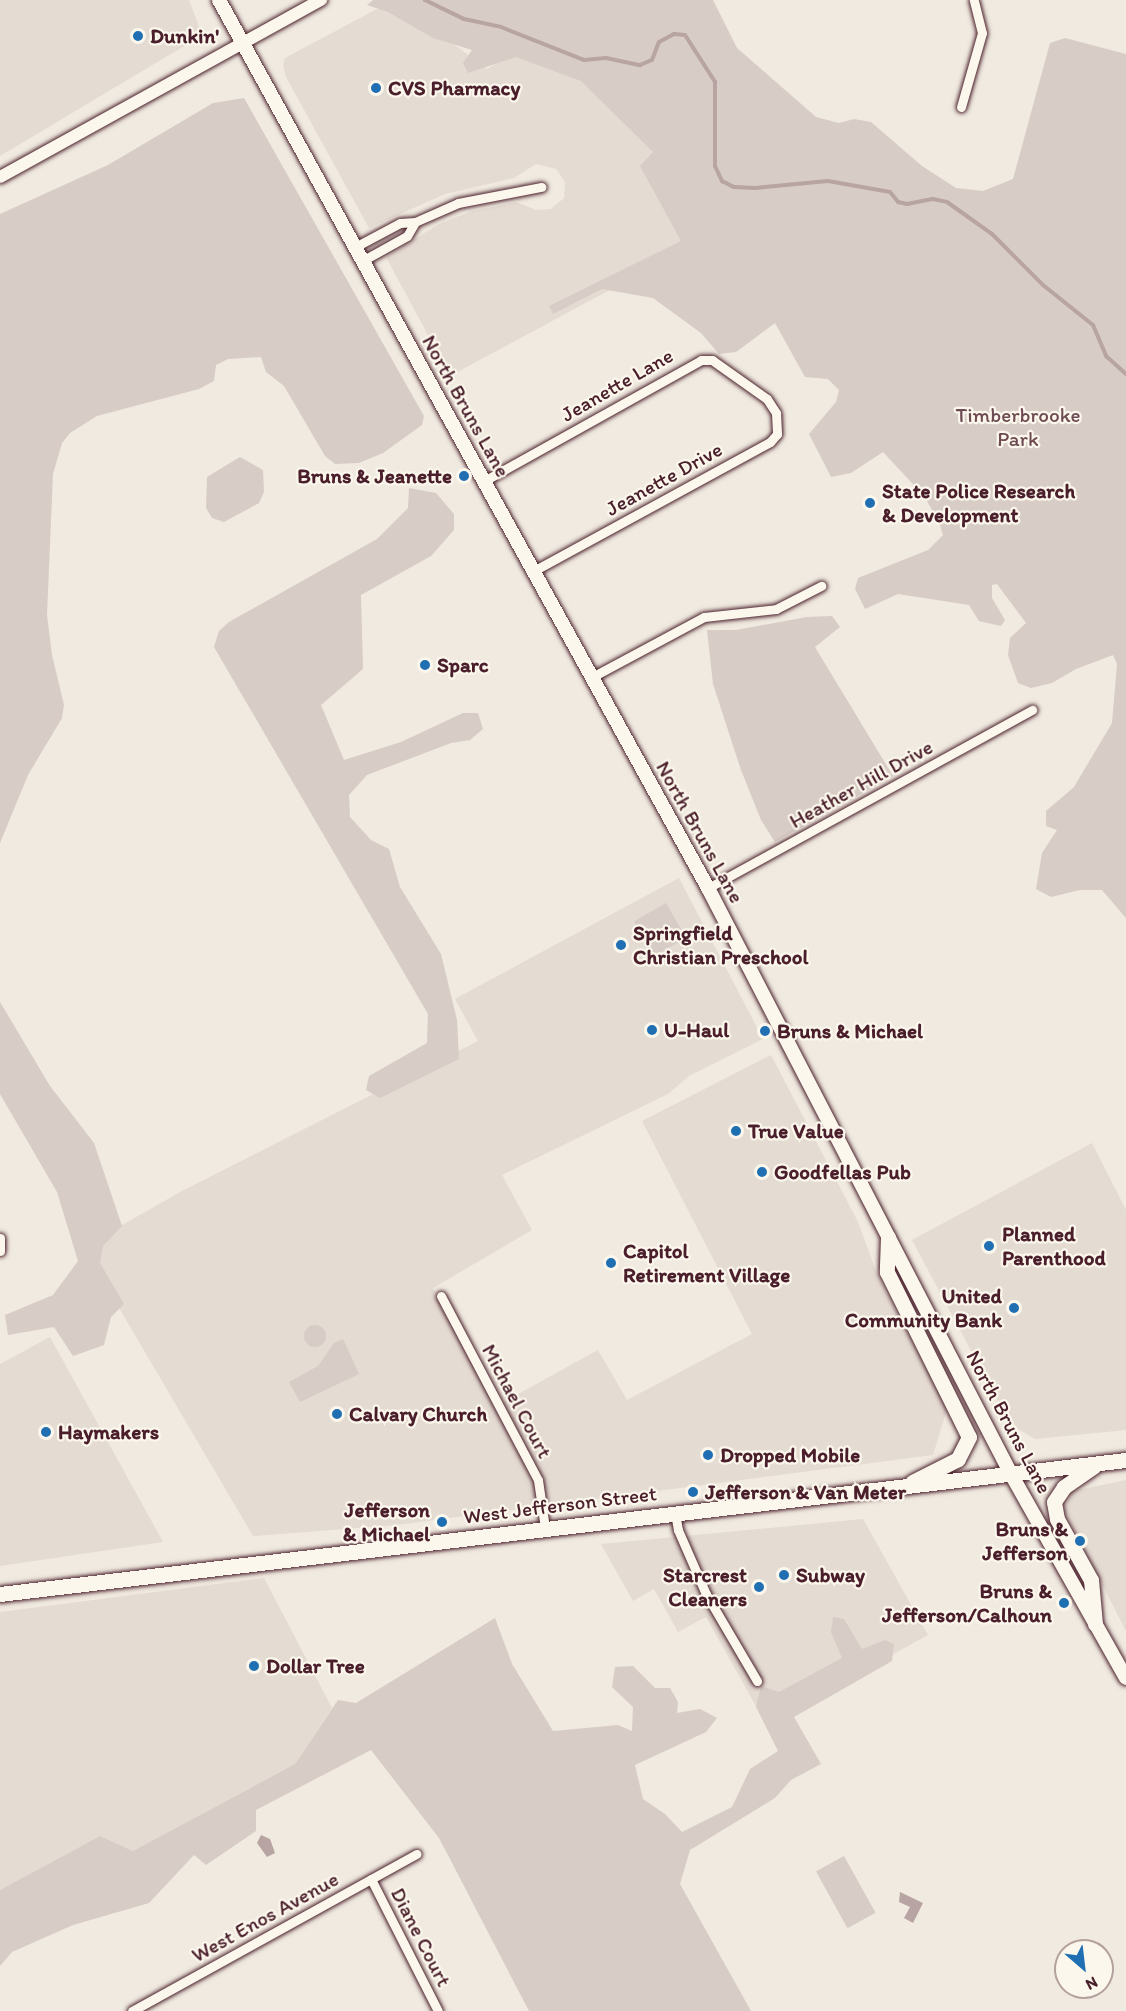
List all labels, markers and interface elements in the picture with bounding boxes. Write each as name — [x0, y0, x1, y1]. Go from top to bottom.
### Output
place label: Dunkin' — [150, 23, 219, 49]
marker: Dunkin' — [131, 29, 145, 43]
place label: CVS Pharmacy — [388, 75, 520, 101]
marker: CVS Pharmacy — [369, 81, 383, 95]
street label: North Bruns Lane — [416, 330, 516, 482]
street label: Jeanette Lane — [556, 343, 678, 427]
park label: Timberbrooke Park — [955, 402, 1081, 452]
street label: Jeanette Drive — [601, 437, 727, 521]
place label: Bruns & Jeanette — [297, 463, 452, 489]
marker: Bruns & Jeanette — [457, 469, 471, 483]
place label: State Police Research & Development — [882, 478, 1075, 528]
marker: State Police Research & Development — [863, 496, 877, 510]
place label: Sparc — [437, 652, 489, 678]
marker: Sparc — [418, 658, 432, 672]
street label: Heather Hill Drive — [785, 734, 937, 834]
street label: North Bruns Lane — [650, 756, 750, 908]
place label: Springfield Christian Preschool — [633, 920, 809, 970]
marker: Springfield Christian Preschool — [614, 938, 628, 952]
place label: U-Haul — [664, 1017, 729, 1043]
place label: Bruns & Michael — [777, 1018, 923, 1044]
marker: U-Haul — [645, 1023, 659, 1037]
marker: Bruns & Michael — [758, 1024, 772, 1038]
place label: True Value — [748, 1118, 843, 1144]
marker: True Value — [729, 1124, 743, 1138]
place label: Goodfellas Pub — [774, 1159, 911, 1185]
marker: Goodfellas Pub — [755, 1165, 769, 1179]
place label: Planned Parenthood — [1002, 1221, 1106, 1271]
marker: Planned Parenthood — [980, 1237, 998, 1255]
place label: Capitol Retirement Village — [623, 1238, 790, 1288]
marker: Capitol Retirement Village — [604, 1256, 618, 1270]
place label: United Community Bank — [845, 1283, 1002, 1333]
marker: United Community Bank — [1007, 1301, 1021, 1315]
street label: Michael Court — [476, 1340, 558, 1462]
street label: North Bruns Lane — [960, 1346, 1058, 1498]
place label: Calvary Church — [349, 1401, 488, 1427]
marker: Calvary Church — [330, 1407, 344, 1421]
place label: Haymakers — [58, 1419, 159, 1445]
marker: Haymakers — [39, 1425, 53, 1439]
place label: Dropped Mobile — [720, 1442, 860, 1468]
marker: Dropped Mobile — [701, 1448, 715, 1462]
place label: Jefferson & Van Meter — [705, 1479, 905, 1505]
street label: West Jefferson Street — [462, 1481, 658, 1529]
marker: Jefferson & Van Meter — [686, 1485, 700, 1499]
place label: Jefferson & Michael — [343, 1497, 430, 1547]
marker: Jefferson & Michael — [435, 1515, 449, 1529]
place label: Bruns & Jefferson — [982, 1516, 1068, 1566]
marker: Bruns & Jefferson — [1073, 1534, 1087, 1548]
place label: Starcrest Cleaners — [663, 1562, 747, 1612]
place label: Subway — [796, 1562, 865, 1588]
marker: Subway — [777, 1568, 791, 1582]
place label: Bruns & Jefferson/Calhoun — [882, 1578, 1052, 1628]
marker: Starcrest Cleaners — [752, 1580, 766, 1594]
marker: Bruns & Jefferson/Calhoun — [1057, 1596, 1071, 1610]
place label: Dollar Tree — [266, 1653, 365, 1679]
marker: Dollar Tree — [247, 1659, 261, 1673]
street label: West Enos Avenue — [188, 1866, 342, 1968]
street label: Diane Court — [385, 1883, 457, 1991]
north arrow — [1054, 1939, 1114, 1999]
text: N — [1083, 1973, 1101, 1994]

